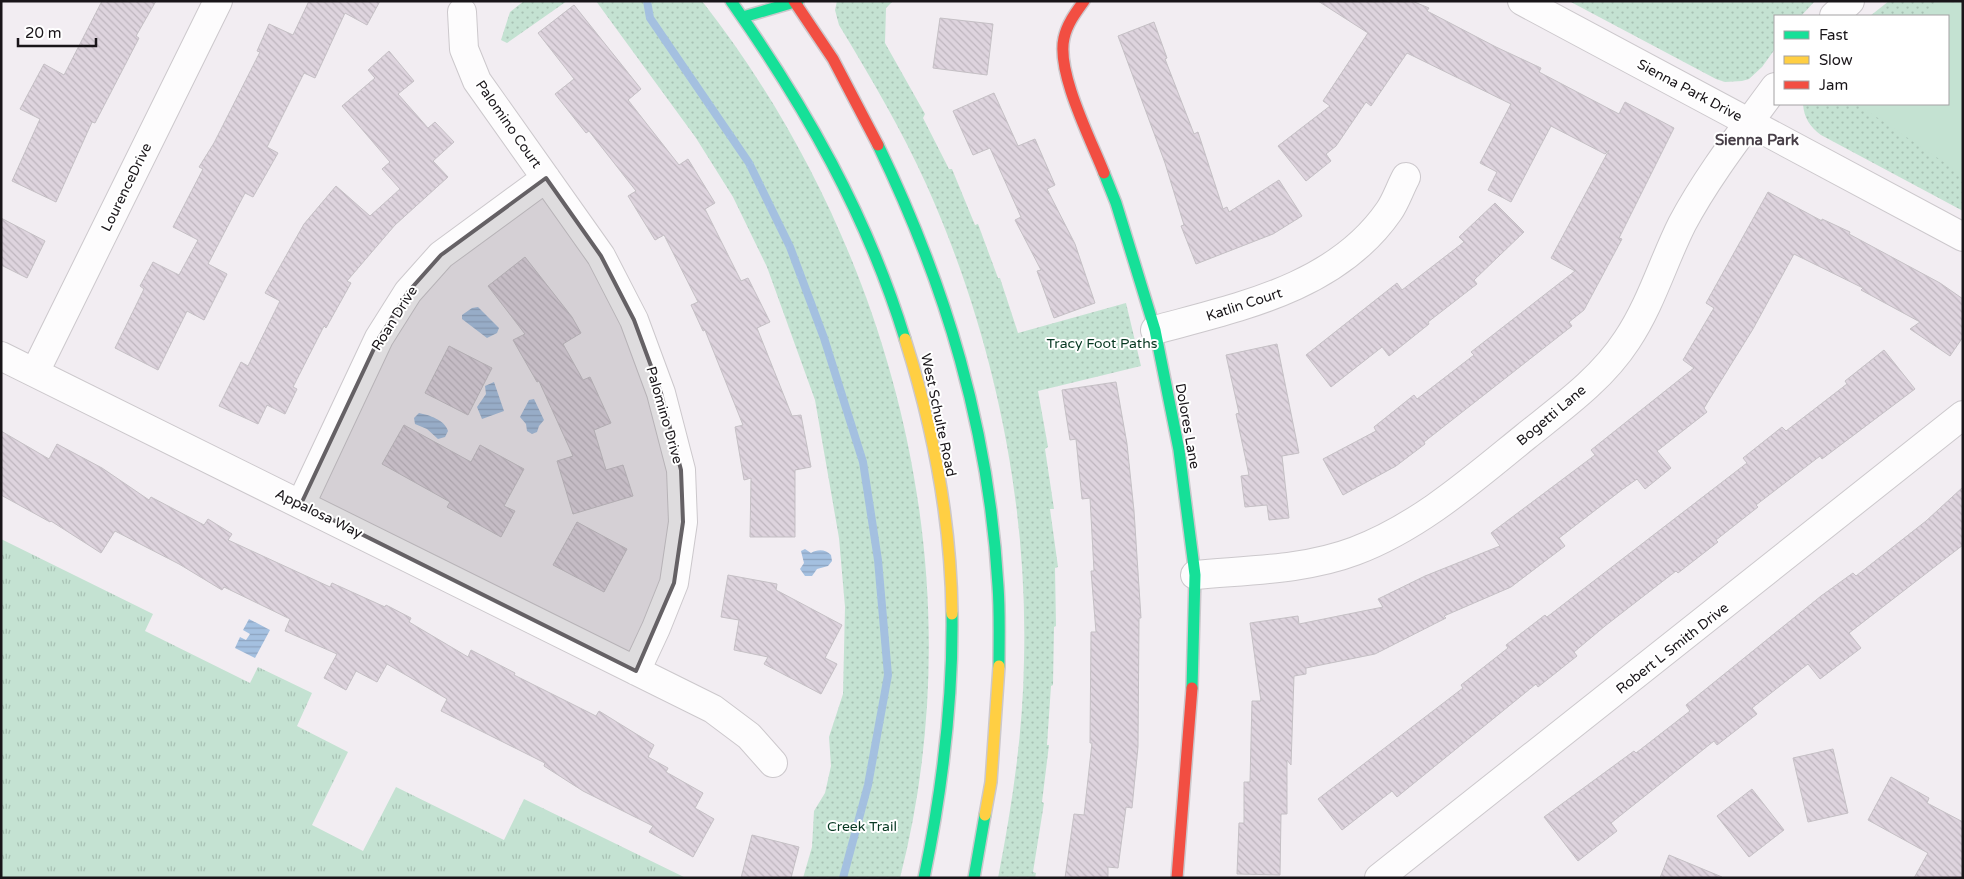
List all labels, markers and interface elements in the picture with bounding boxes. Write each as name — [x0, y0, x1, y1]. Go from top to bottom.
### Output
scale bar — [18, 15, 95, 47]
legend — [1774, 15, 1949, 105]
text: 20 m — [25, 24, 62, 42]
text: Fast — [1819, 26, 1849, 44]
text: Slow — [1819, 51, 1853, 69]
street label: Sienna Park Drive — [1634, 56, 1745, 125]
text: Jam — [1819, 76, 1848, 94]
street label: Palomino Court — [472, 77, 546, 172]
district label: Sienna Park — [1715, 131, 1799, 149]
street label: LourenceDrive — [98, 140, 155, 234]
street label: Roan Drive — [368, 283, 421, 354]
street label: Katlin Court — [1204, 284, 1285, 325]
park label: Tracy Foot Paths — [1047, 335, 1158, 352]
street label: West Schulte Road — [917, 352, 960, 478]
street label: Palomino Drive — [643, 365, 687, 466]
street label: Bogetti Lane — [1513, 381, 1589, 449]
street label: Dolores Lane — [1172, 382, 1203, 470]
street label: Appalosa Way — [272, 485, 366, 542]
street label: Robert L Smith Drive — [1613, 599, 1732, 698]
park label: Creek Trail — [827, 818, 897, 835]

